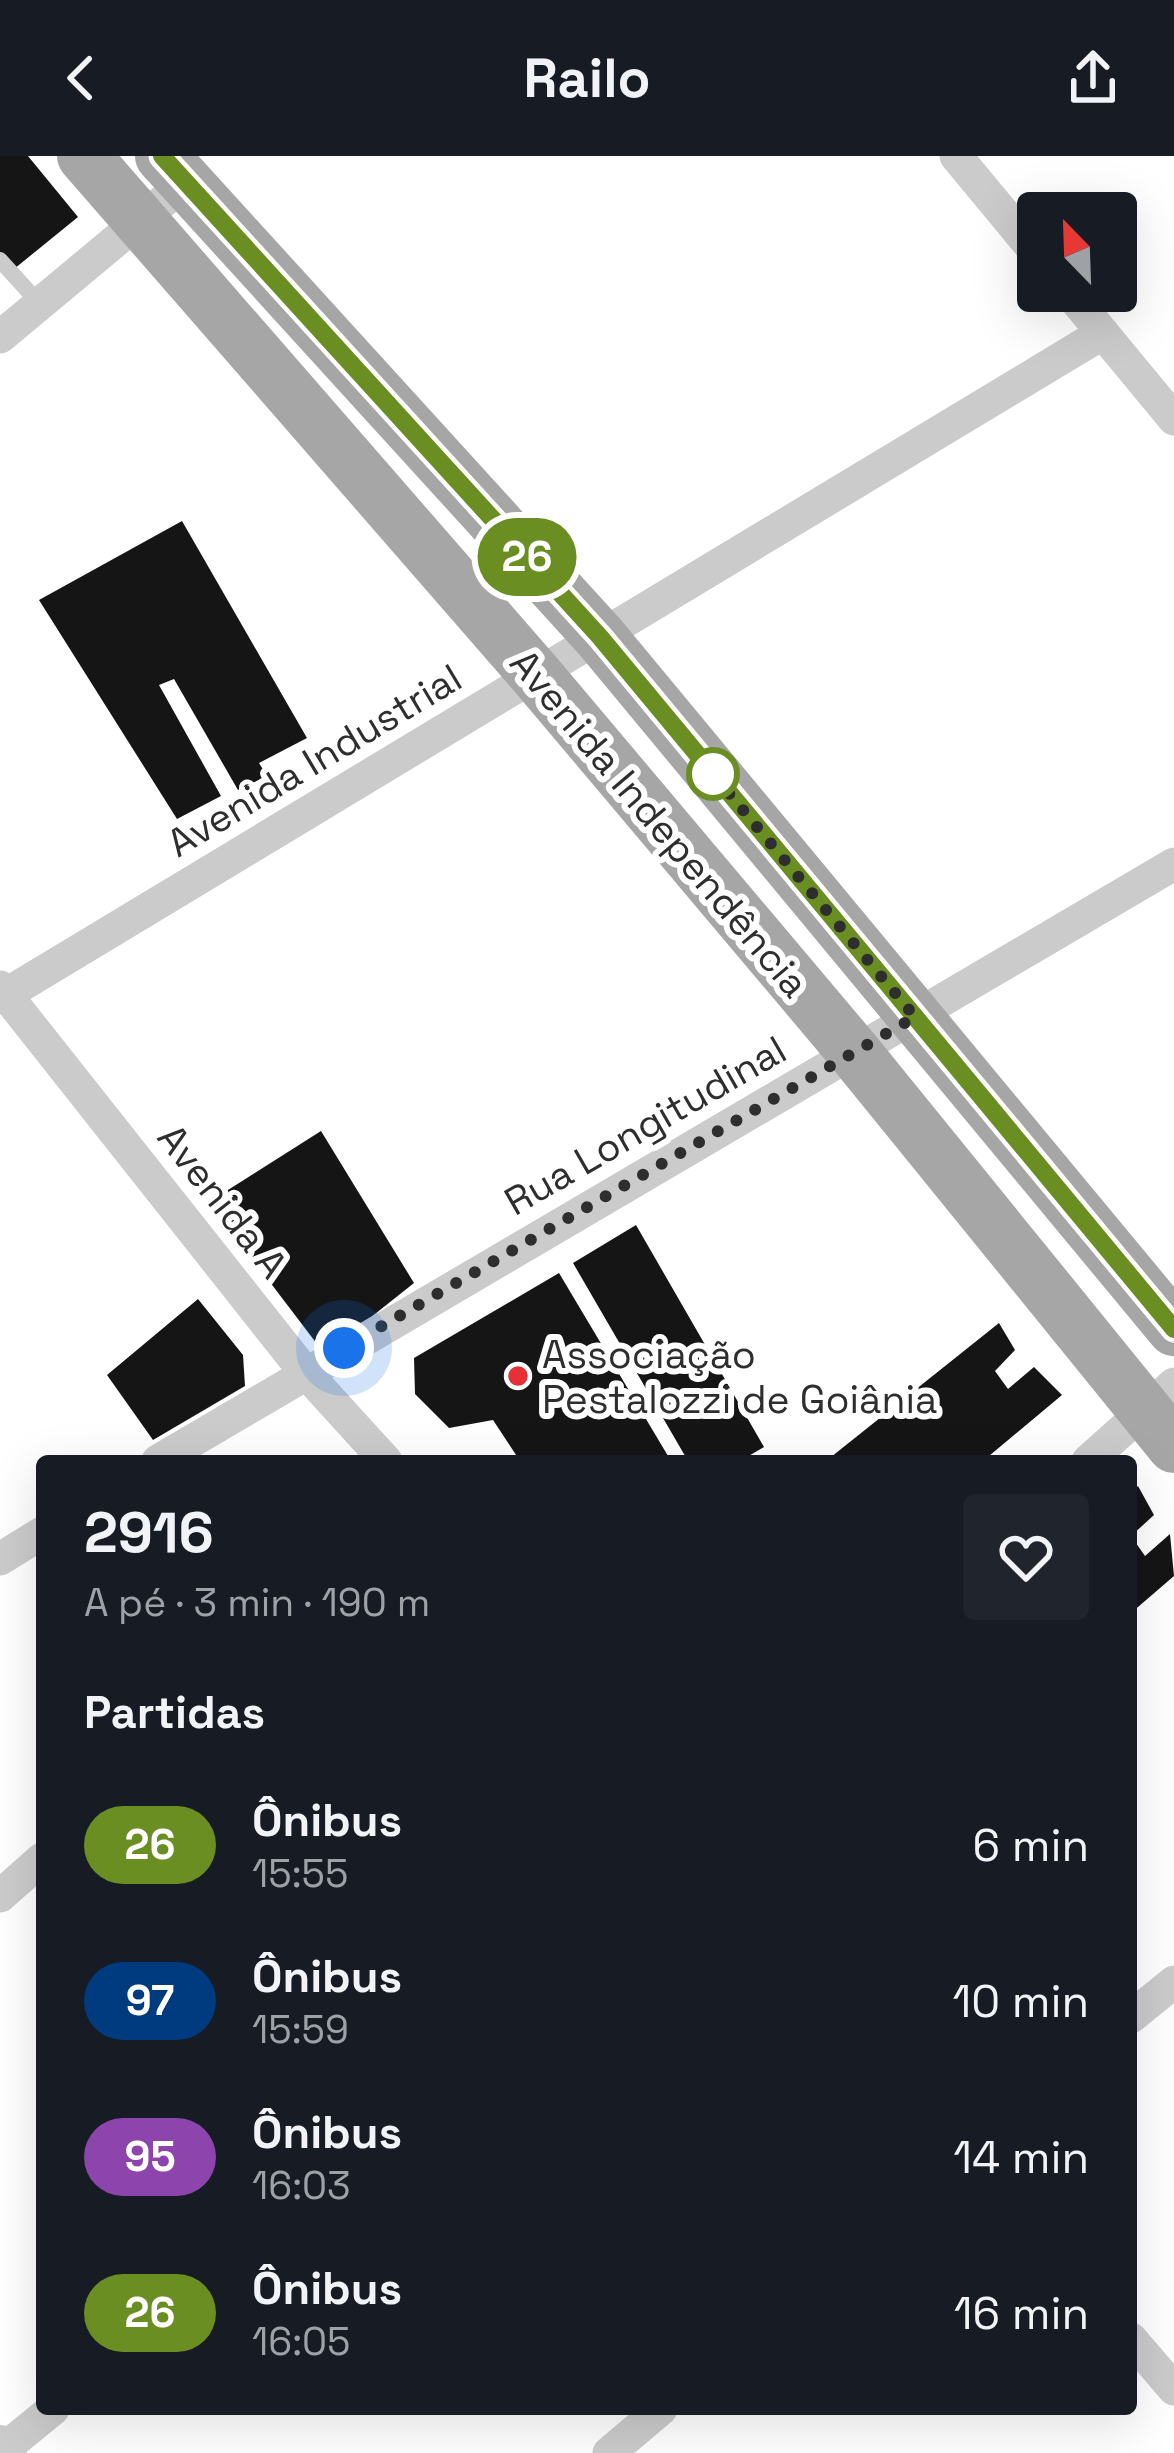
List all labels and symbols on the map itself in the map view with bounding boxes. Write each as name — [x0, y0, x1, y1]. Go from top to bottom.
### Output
north arrow — [1017, 192, 1137, 312]
line badge: 26 — [473, 518, 581, 596]
street label: Avenida Independência — [500, 639, 820, 1007]
street label: Avenida Industrial — [158, 653, 470, 868]
unlabelled marker — [688, 749, 738, 799]
street label: Rua Longitudinal — [496, 1025, 795, 1226]
street label: Avenida A — [147, 1114, 298, 1288]
your location — [314, 1318, 374, 1378]
place label: Associação Pestalozzi de Goiânia — [542, 1330, 937, 1424]
marker: Associação Pestalozzi de Goiânia — [505, 1363, 531, 1389]

